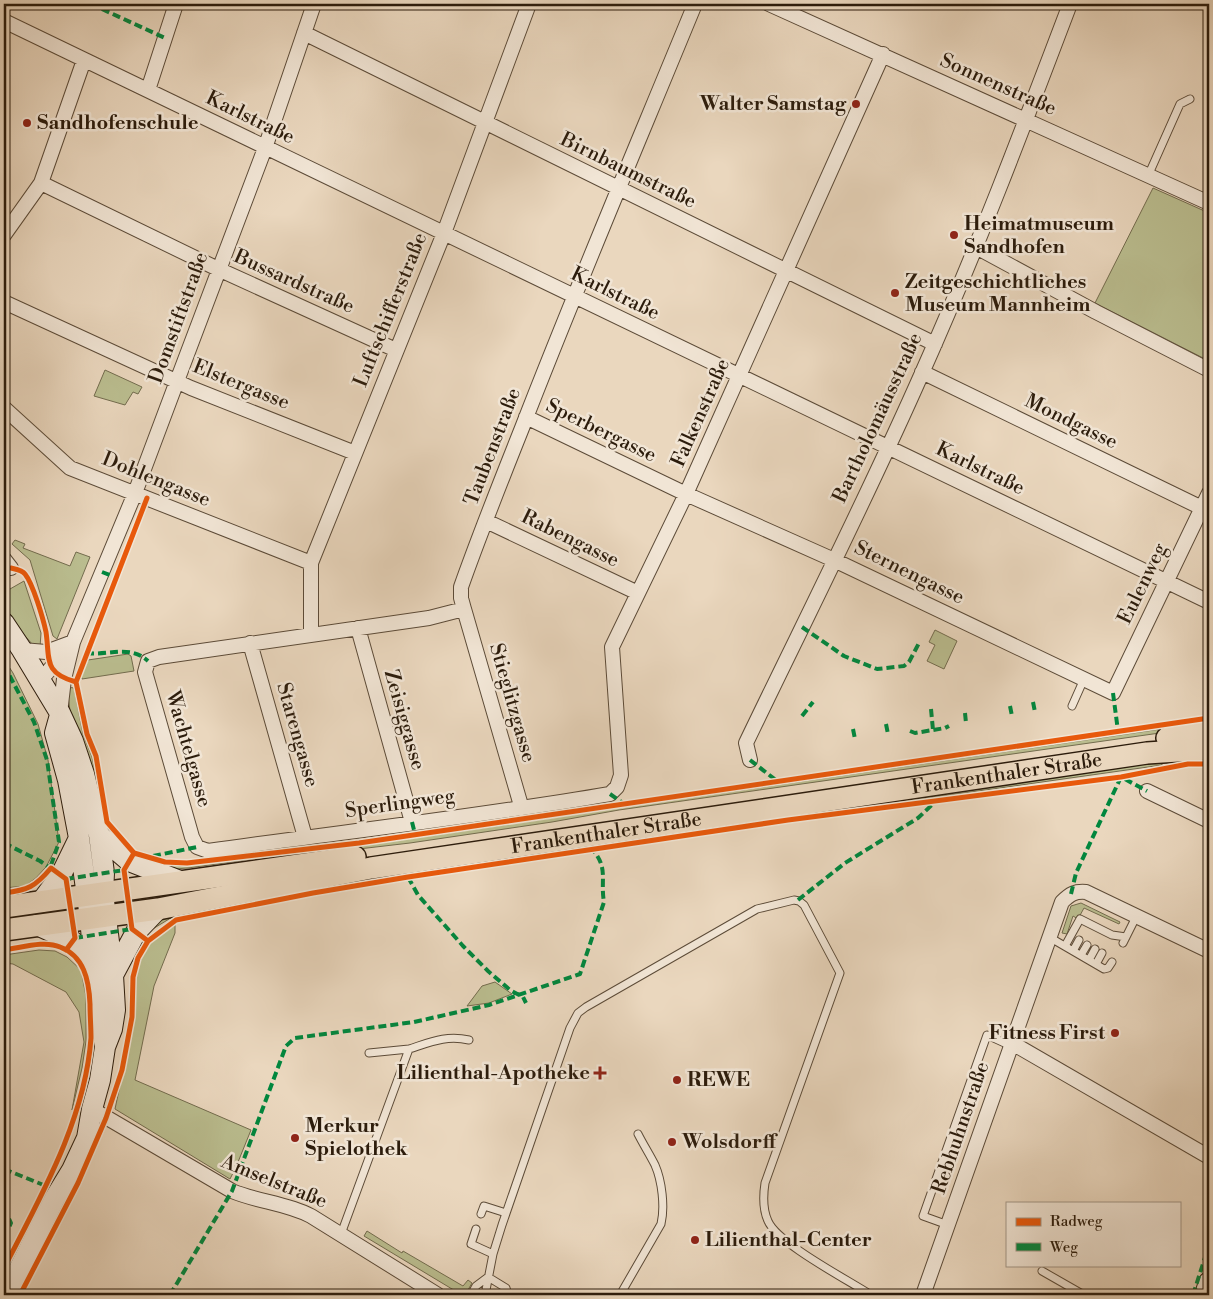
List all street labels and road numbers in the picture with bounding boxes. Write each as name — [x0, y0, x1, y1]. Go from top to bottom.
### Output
street label: Sonnenstraße — [936, 48, 1060, 122]
street label: Karlstraße — [201, 86, 299, 150]
street label: Birnbaumstraße — [555, 127, 700, 215]
street label: Luftschifferstraße — [349, 229, 433, 391]
street label: Bussardstraße — [229, 244, 358, 320]
street label: Domstiftstraße — [144, 249, 214, 387]
street label: Karlstraße — [566, 262, 664, 326]
street label: Bartholomäusstraße — [827, 329, 928, 508]
street label: Elstergasse — [189, 354, 293, 416]
street label: Falkenstraße — [666, 355, 736, 471]
street label: Taubenstraße — [459, 385, 527, 509]
street label: Mondgasse — [1020, 389, 1122, 455]
street label: Sperbergasse — [542, 394, 660, 468]
street label: Karlstraße — [931, 437, 1029, 501]
street label: Dohlengasse — [98, 447, 214, 513]
street label: Rabengasse — [517, 505, 623, 573]
street label: Sternengasse — [850, 536, 968, 610]
street label: Eulenweg — [1113, 539, 1174, 629]
street label: Stieglitzgasse — [483, 641, 541, 765]
street label: Zeisiggasse — [378, 667, 430, 773]
street label: Starengasse — [270, 680, 324, 790]
street label: Wachtelgasse — [159, 687, 217, 810]
street label: Frankenthaler Straße — [910, 747, 1104, 800]
street label: Sperlingweg — [344, 784, 457, 824]
street label: Frankenthaler Straße — [509, 807, 703, 860]
street label: Rebhuhnstraße — [927, 1059, 995, 1197]
street label: Amselstraße — [216, 1149, 331, 1215]

